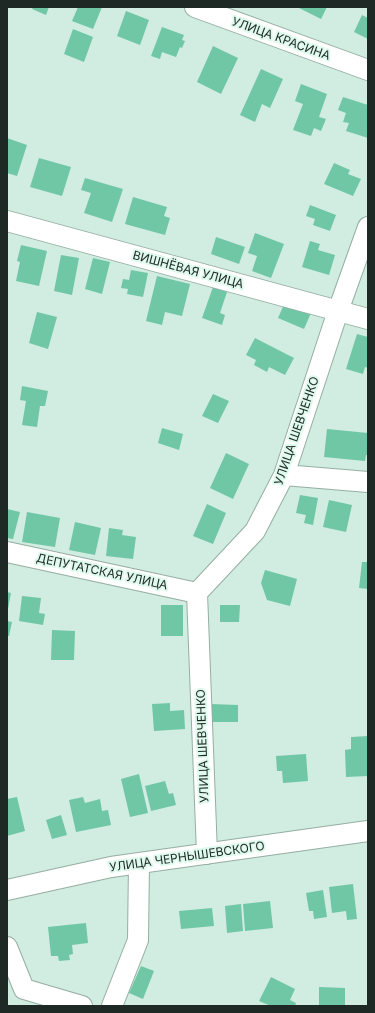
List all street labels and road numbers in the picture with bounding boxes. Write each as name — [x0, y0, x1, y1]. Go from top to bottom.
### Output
street label: УЛИЦА КРАСИНА — [230, 15, 332, 63]
street label: ВИШНЁВАЯ УЛИЦА — [131, 248, 245, 292]
street label: УЛИЦА ШЕВЧЕНКО — [272, 375, 322, 487]
street label: ДЕПУТАТСКАЯ УЛИЦА — [35, 551, 169, 593]
street label: УЛИЦА ШЕВЧЕНКО — [194, 689, 212, 803]
street label: УЛИЦА ЧЕРНЫШЕВСКОГО — [108, 839, 266, 875]

